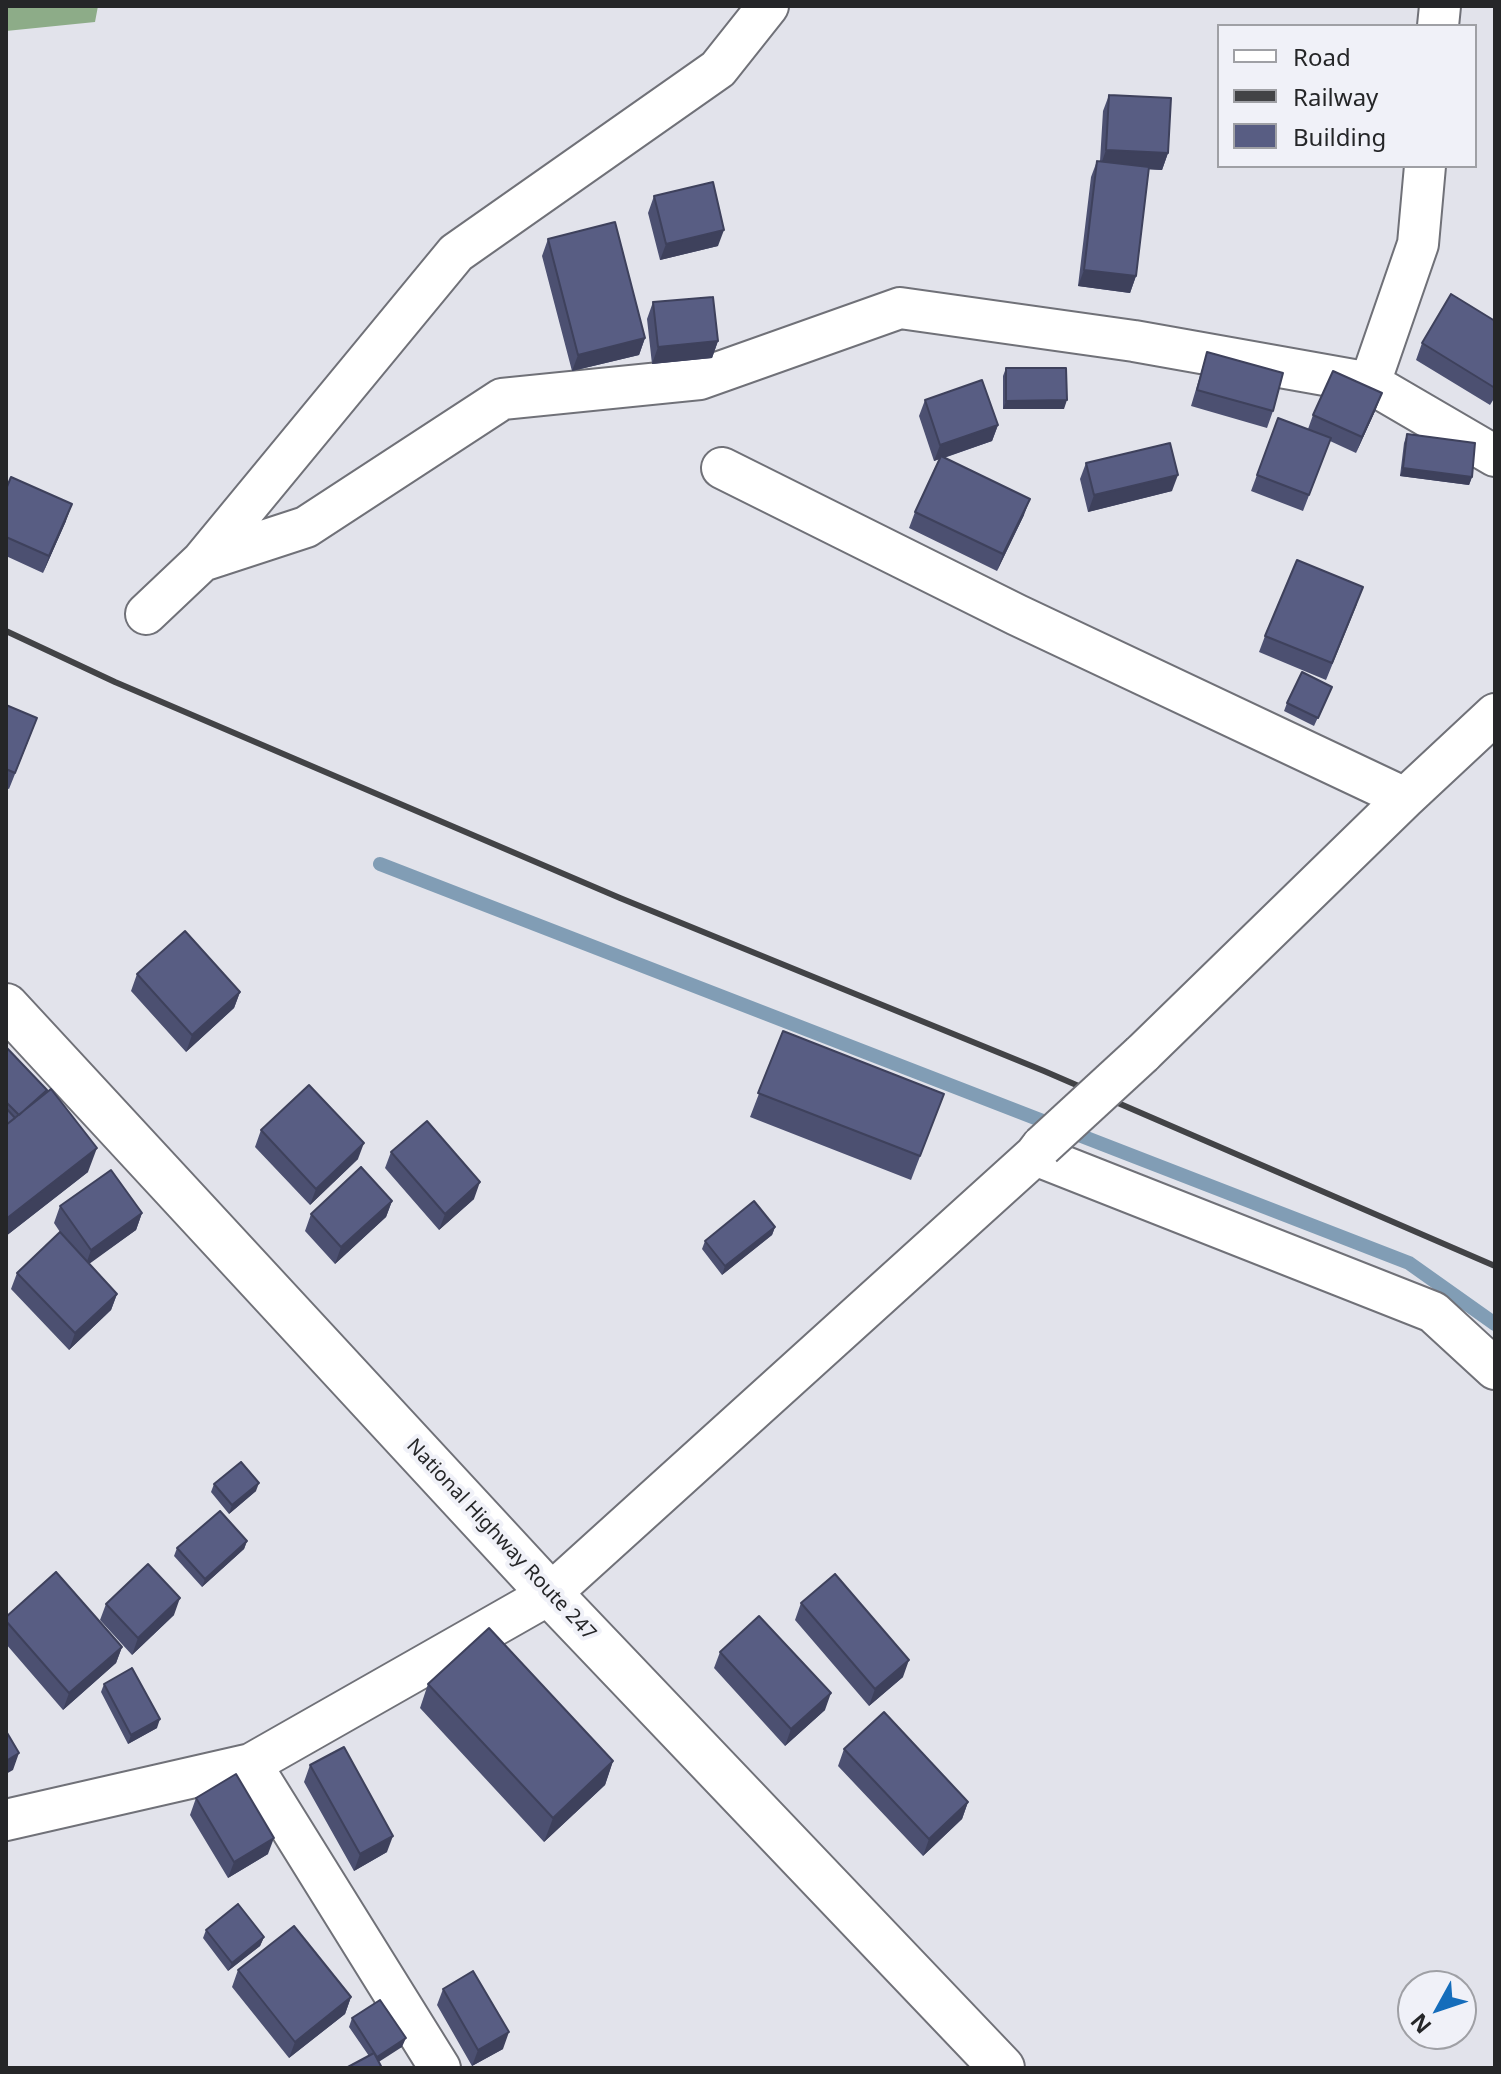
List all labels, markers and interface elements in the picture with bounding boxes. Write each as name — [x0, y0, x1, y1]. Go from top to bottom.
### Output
legend — [1217, 24, 1477, 168]
text: Road — [1293, 40, 1351, 73]
text: Railway — [1293, 80, 1378, 113]
text: Building — [1293, 120, 1386, 153]
street label: National Highway Route 247 — [401, 1434, 601, 1646]
north arrow — [1397, 1970, 1477, 2050]
text: N — [1403, 2008, 1437, 2041]

